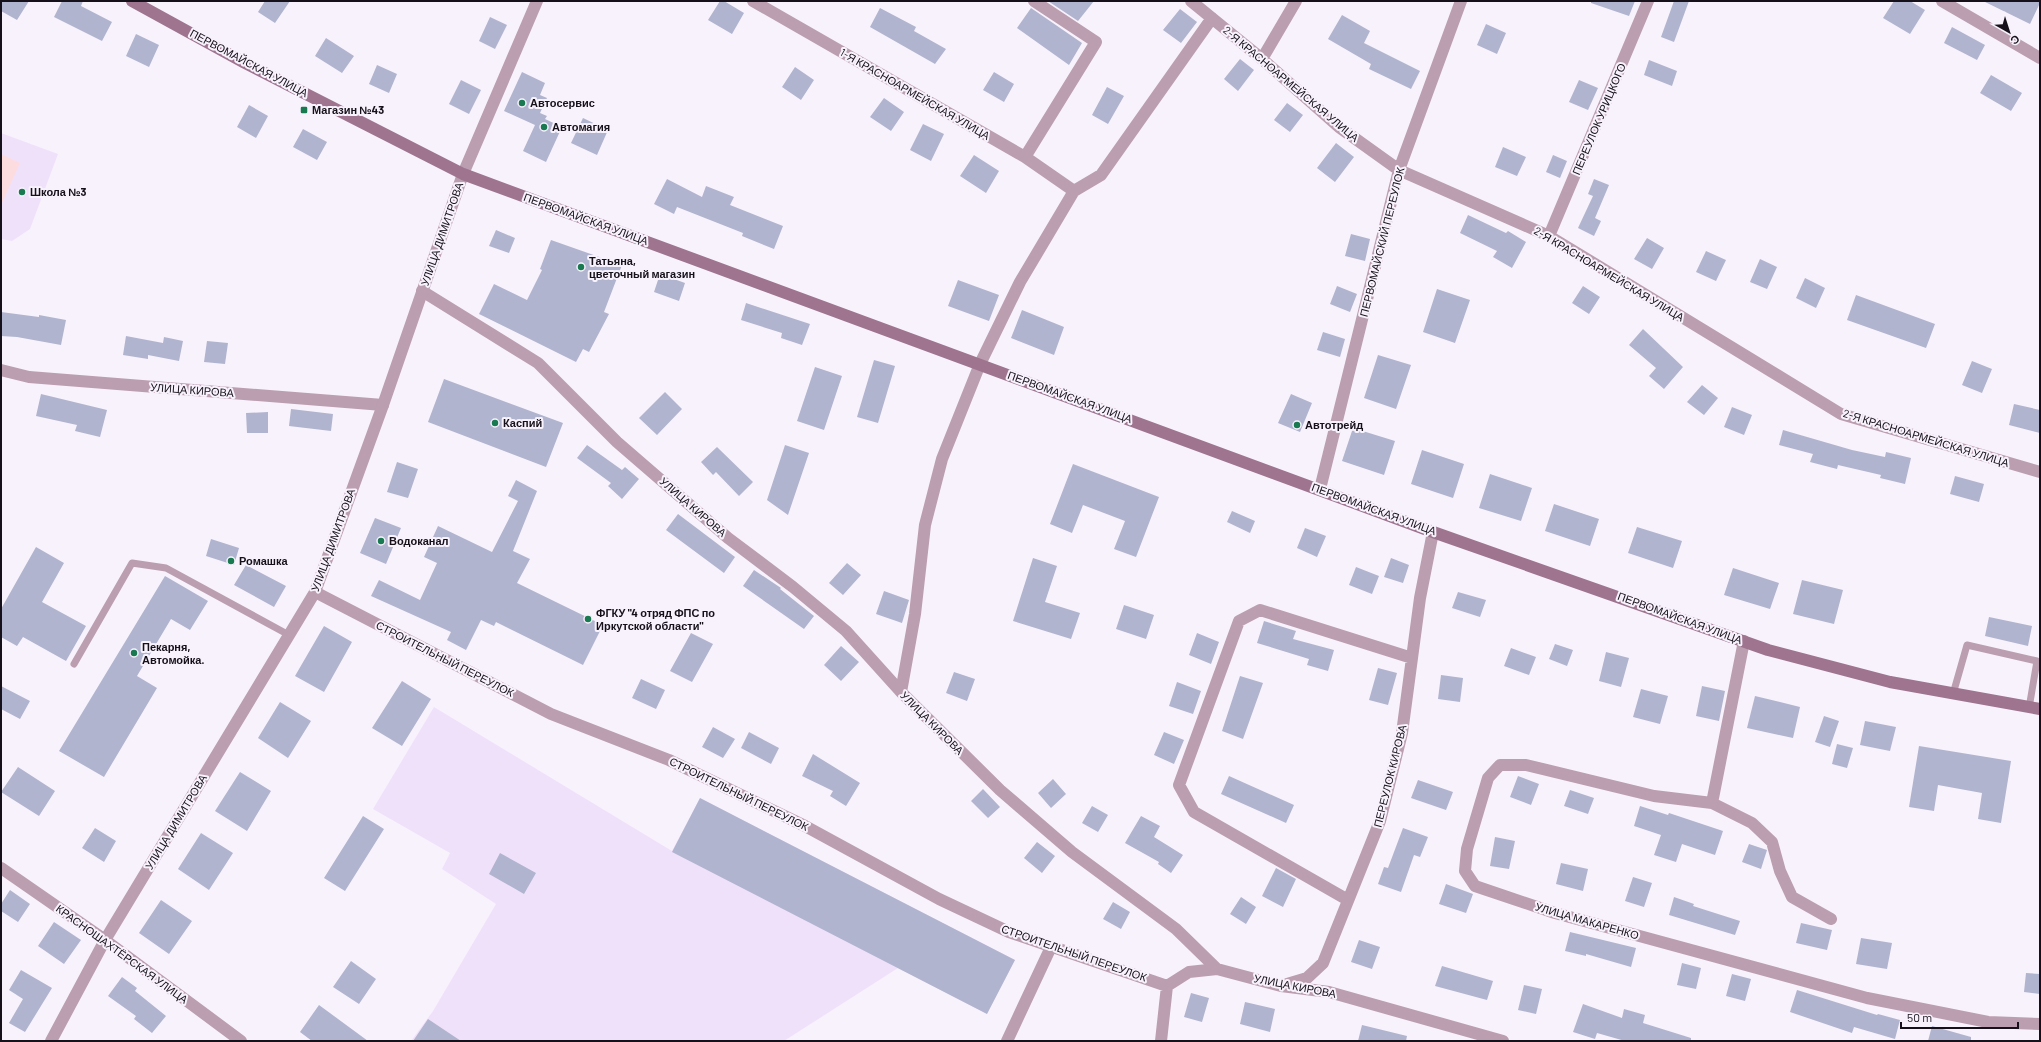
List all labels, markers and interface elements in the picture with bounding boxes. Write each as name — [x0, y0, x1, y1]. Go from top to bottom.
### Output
north arrow — [1989, 12, 2029, 52]
street label: 2-Я КРАСНОАРМЕЙСКАЯ УЛИЦА — [1221, 23, 1362, 145]
street label: ПЕРВОМАЙСКАЯ УЛИЦА — [188, 26, 311, 99]
text: С — [2008, 33, 2023, 48]
street label: 1-Я КРАСНОАРМЕЙСКАЯ УЛИЦА — [838, 45, 993, 142]
street label: ПЕРЕУЛОК УРИЦКОГО — [1569, 61, 1628, 177]
place label: Автосервис — [530, 96, 595, 109]
marker: Автосервис — [517, 98, 527, 108]
place label: Магазин №43 — [312, 103, 384, 116]
marker: Магазин №43 — [299, 105, 309, 115]
place label: Автомагия — [552, 120, 610, 133]
marker: Автомагия — [539, 122, 549, 132]
street label: ПЕРВОМАЙСКИЙ ПЕРЕУЛОК — [1357, 165, 1407, 318]
street label: УЛИЦА ДИМИТРОВА — [418, 180, 466, 287]
place label: Школа №3 — [30, 185, 86, 198]
marker: Школа №3 — [17, 187, 27, 197]
street label: ПЕРВОМАЙСКАЯ УЛИЦА — [522, 190, 651, 247]
street label: 2-Я КРАСНОАРМЕЙСКАЯ УЛИЦА — [1532, 224, 1687, 324]
place label: Татьяна, цветочный магазин — [589, 254, 695, 280]
marker: Татьяна, цветочный магазин — [576, 262, 586, 272]
street label: ПЕРВОМАЙСКАЯ УЛИЦА — [1006, 368, 1135, 425]
street label: УЛИЦА КИРОВА — [150, 380, 235, 399]
street label: 2-Я КРАСНОАРМЕЙСКАЯ УЛИЦА — [1842, 406, 2011, 469]
place label: Каспий — [503, 416, 542, 429]
marker: Каспий — [490, 418, 500, 428]
place label: Автотрейд — [1305, 418, 1363, 431]
marker: Автотрейд — [1292, 420, 1302, 430]
street label: УЛИЦА КИРОВА — [657, 474, 730, 539]
street label: ПЕРВОМАЙСКАЯ УЛИЦА — [1310, 480, 1439, 537]
street label: УЛИЦА ДИМИТРОВА — [308, 486, 357, 593]
place label: Водоканал — [389, 534, 449, 547]
marker: Водоканал — [376, 536, 386, 546]
place label: Ромашка — [239, 554, 288, 567]
marker: Ромашка — [226, 556, 236, 566]
street label: ПЕРВОМАЙСКАЯ УЛИЦА — [1616, 589, 1745, 646]
place label: ФГКУ "4 отряд ФПС по Иркутской области" — [596, 606, 715, 632]
marker: ФГКУ "4 отряд ФПС по Иркутской области" — [583, 614, 593, 624]
street label: СТРОИТЕЛЬНЫЙ ПЕРЕУЛОК — [374, 618, 517, 699]
place label: Пекарня, Автомойка. — [142, 640, 204, 666]
marker: Пекарня, Автомойка. — [129, 648, 139, 658]
street label: УЛИЦА КИРОВА — [898, 688, 967, 757]
street label: ПЕРЕУЛОК КИРОВА — [1370, 723, 1409, 828]
street label: СТРОИТЕЛЬНЫЙ ПЕРЕУЛОК — [668, 754, 811, 833]
street label: УЛИЦА ДИМИТРОВА — [142, 771, 209, 872]
street label: УЛИЦА МАКАРЕНКО — [1534, 900, 1641, 942]
street label: КРАСНОШАХТЁРСКАЯ УЛИЦА — [54, 901, 191, 1006]
street label: СТРОИТЕЛЬНЫЙ ПЕРЕУЛОК — [1000, 921, 1149, 984]
street label: УЛИЦА КИРОВА — [1253, 971, 1338, 1000]
scale bar — [1901, 1004, 2018, 1030]
text: 50 m — [1907, 1010, 1932, 1024]

